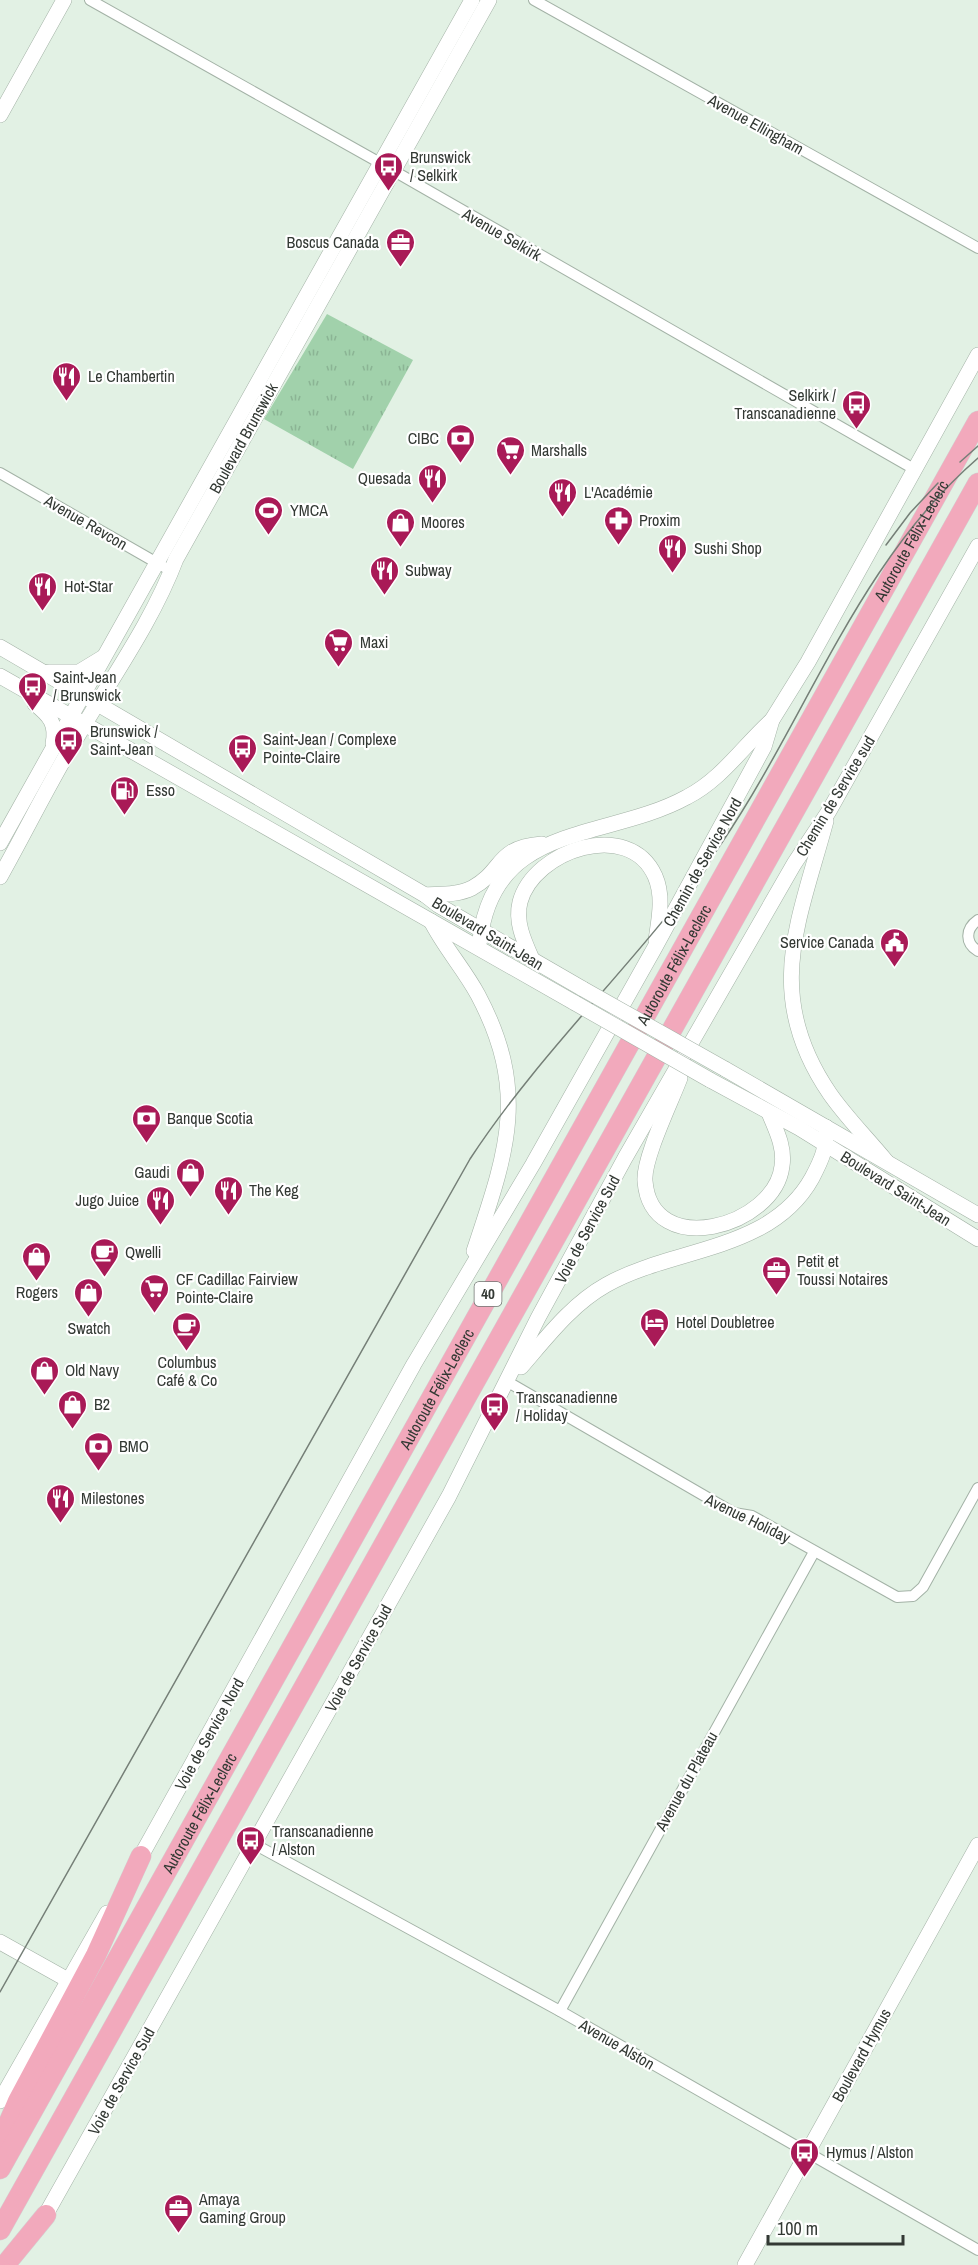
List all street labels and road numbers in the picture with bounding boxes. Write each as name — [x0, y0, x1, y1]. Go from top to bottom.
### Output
street label: Avenue Ellingham — [703, 88, 808, 159]
street label: Avenue Selkirk — [458, 202, 546, 266]
street label: Boulevard Brunswick — [204, 378, 283, 497]
street label: Autoroute Félix-Leclerc — [868, 476, 954, 606]
street label: Avenue Revcon — [40, 489, 132, 555]
street label: Chemin de Service sud — [790, 732, 880, 860]
street label: Chemin de Service Nord — [657, 794, 747, 930]
street label: Boulevard Saint-Jean — [428, 891, 548, 975]
street label: Autoroute Félix-Leclerc — [631, 900, 717, 1030]
street label: Boulevard Saint-Jean — [837, 1145, 955, 1231]
street label: Voie de Service Sud — [549, 1171, 625, 1287]
road number: 40 — [474, 1282, 502, 1306]
street label: Autoroute Félix-Leclerc — [393, 1324, 479, 1454]
street label: Avenue Holiday — [701, 1487, 795, 1548]
street label: Voie de Service Sud — [319, 1600, 397, 1716]
street label: Voie de Service Nord — [169, 1674, 249, 1794]
street label: Avenue du Plateau — [649, 1727, 722, 1836]
street label: Autoroute Félix-Leclerc — [156, 1748, 242, 1878]
street label: Boulevard Hymus — [826, 2004, 896, 2106]
street label: Avenue Alston — [574, 2013, 659, 2074]
street label: Voie de Service Sud — [82, 2023, 160, 2139]

